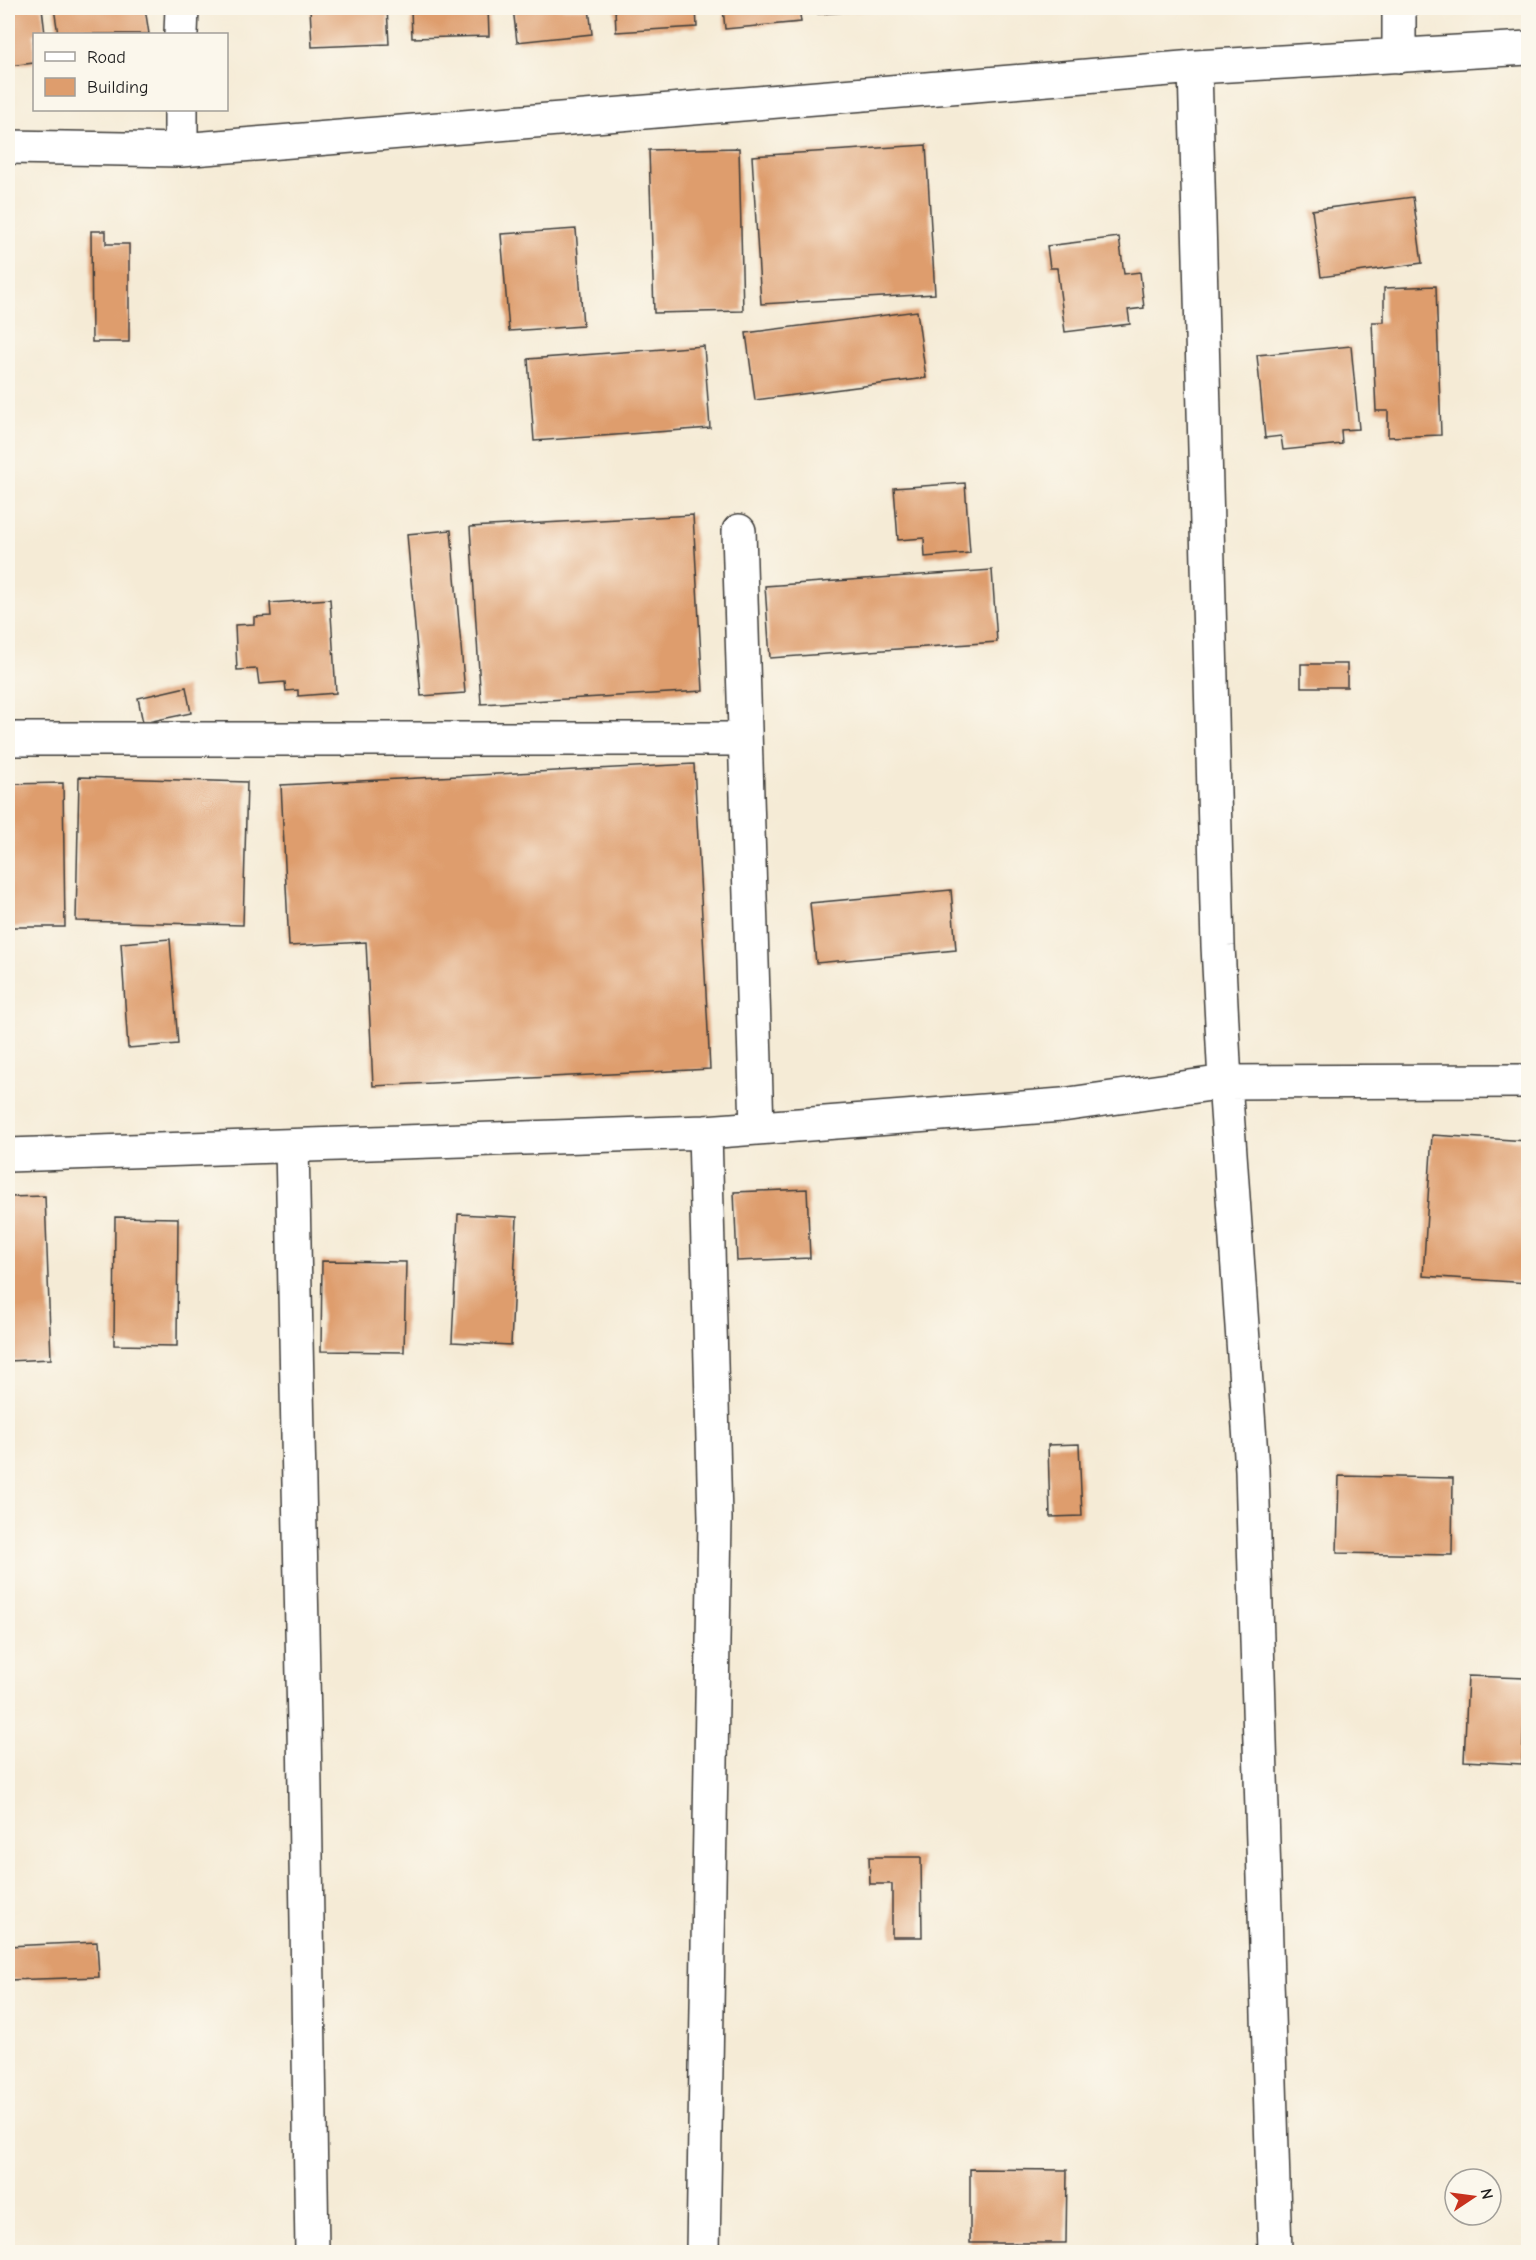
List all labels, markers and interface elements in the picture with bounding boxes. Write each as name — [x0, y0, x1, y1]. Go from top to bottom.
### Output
legend — [33, 33, 228, 111]
text: Road — [87, 47, 126, 68]
text: Building — [87, 77, 149, 98]
north arrow — [1443, 2167, 1503, 2227]
text: N — [1477, 2187, 1497, 2201]

